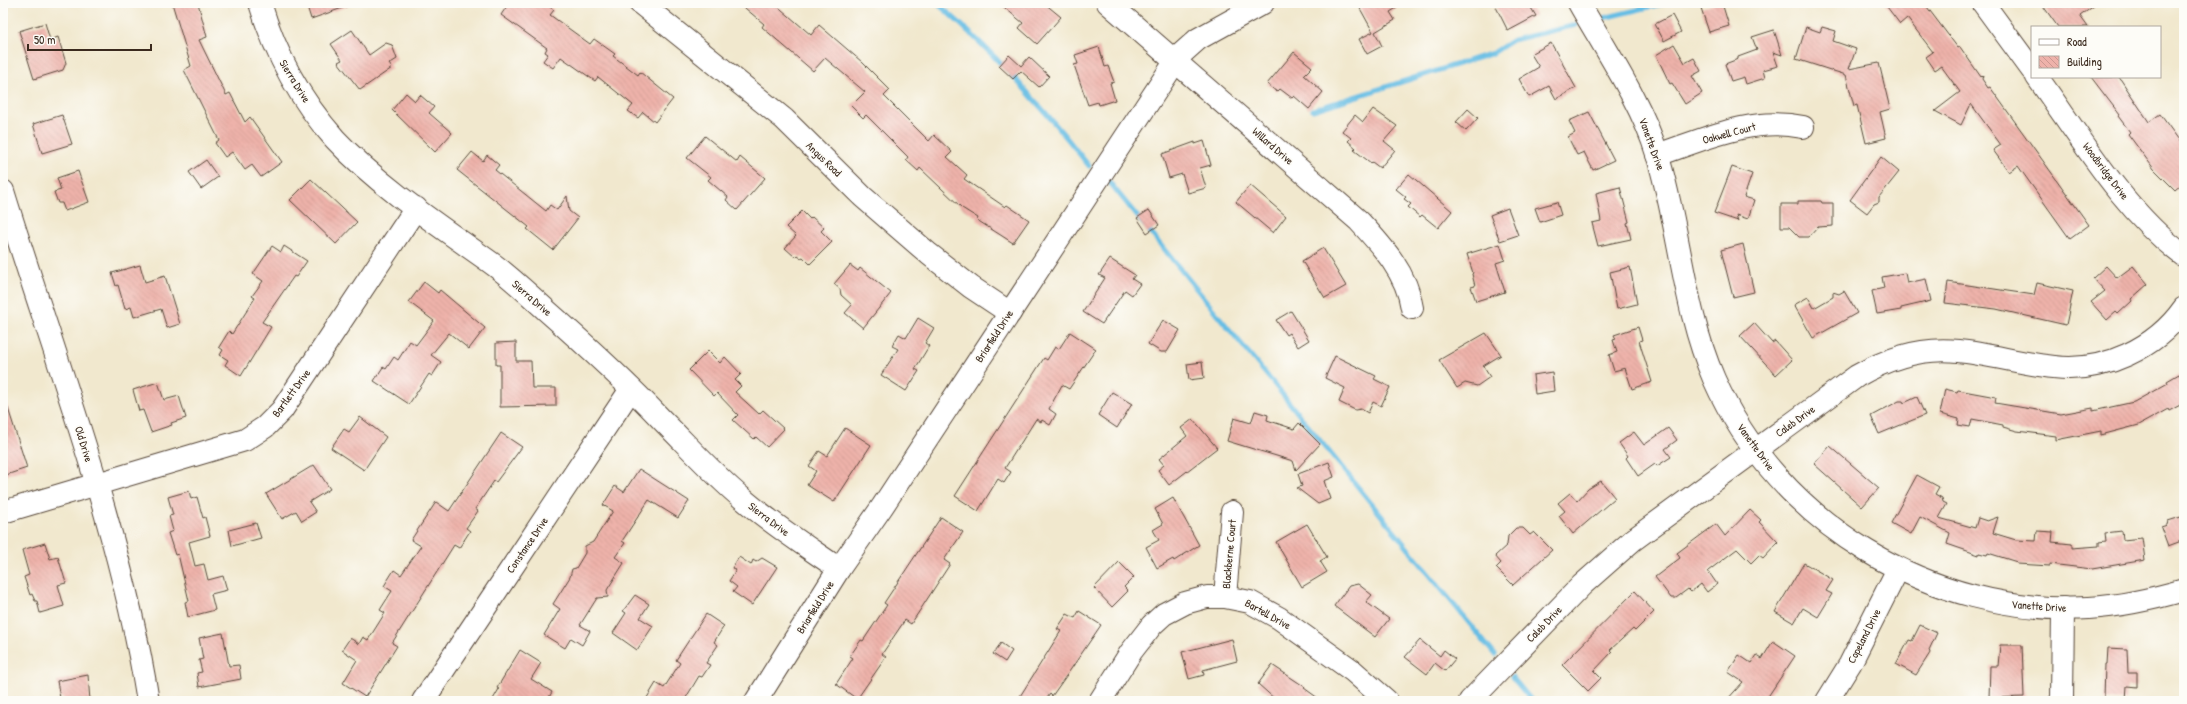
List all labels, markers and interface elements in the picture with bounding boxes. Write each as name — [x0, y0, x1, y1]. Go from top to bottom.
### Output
scale bar — [28, 26, 151, 52]
legend — [2031, 26, 2161, 78]
text: 50 m — [34, 31, 55, 48]
text: Road — [2067, 33, 2087, 50]
text: Building — [2067, 53, 2102, 70]
street label: Sierra Drive — [276, 57, 314, 106]
street label: Vanette Drive — [1636, 116, 1668, 173]
street label: Oakwell Court — [1701, 119, 1757, 147]
street label: Willard Drive — [1250, 124, 1297, 168]
street label: Angus Road — [803, 139, 845, 180]
street label: Woodbridge Drive — [2080, 140, 2132, 203]
street label: Sierra Drive — [509, 277, 555, 319]
street label: Briarfield Drive — [972, 306, 1017, 365]
street label: Bartlett Drive — [269, 366, 313, 420]
street label: Caleb Drive — [1773, 402, 1818, 440]
street label: Vanette Drive — [1734, 421, 1778, 474]
street label: Old Drive — [72, 424, 96, 464]
street label: Sierra Drive — [746, 499, 793, 539]
street label: Constance Drive — [503, 514, 551, 576]
street label: Blackberne Court — [1219, 519, 1239, 589]
street label: Briarfield Drive — [793, 577, 837, 636]
street label: Bartell Drive — [1243, 596, 1294, 633]
street label: Vanette Drive — [2011, 597, 2068, 615]
street label: Caleb Drive — [1523, 602, 1565, 645]
street label: Copeland Drive — [1844, 606, 1884, 666]

